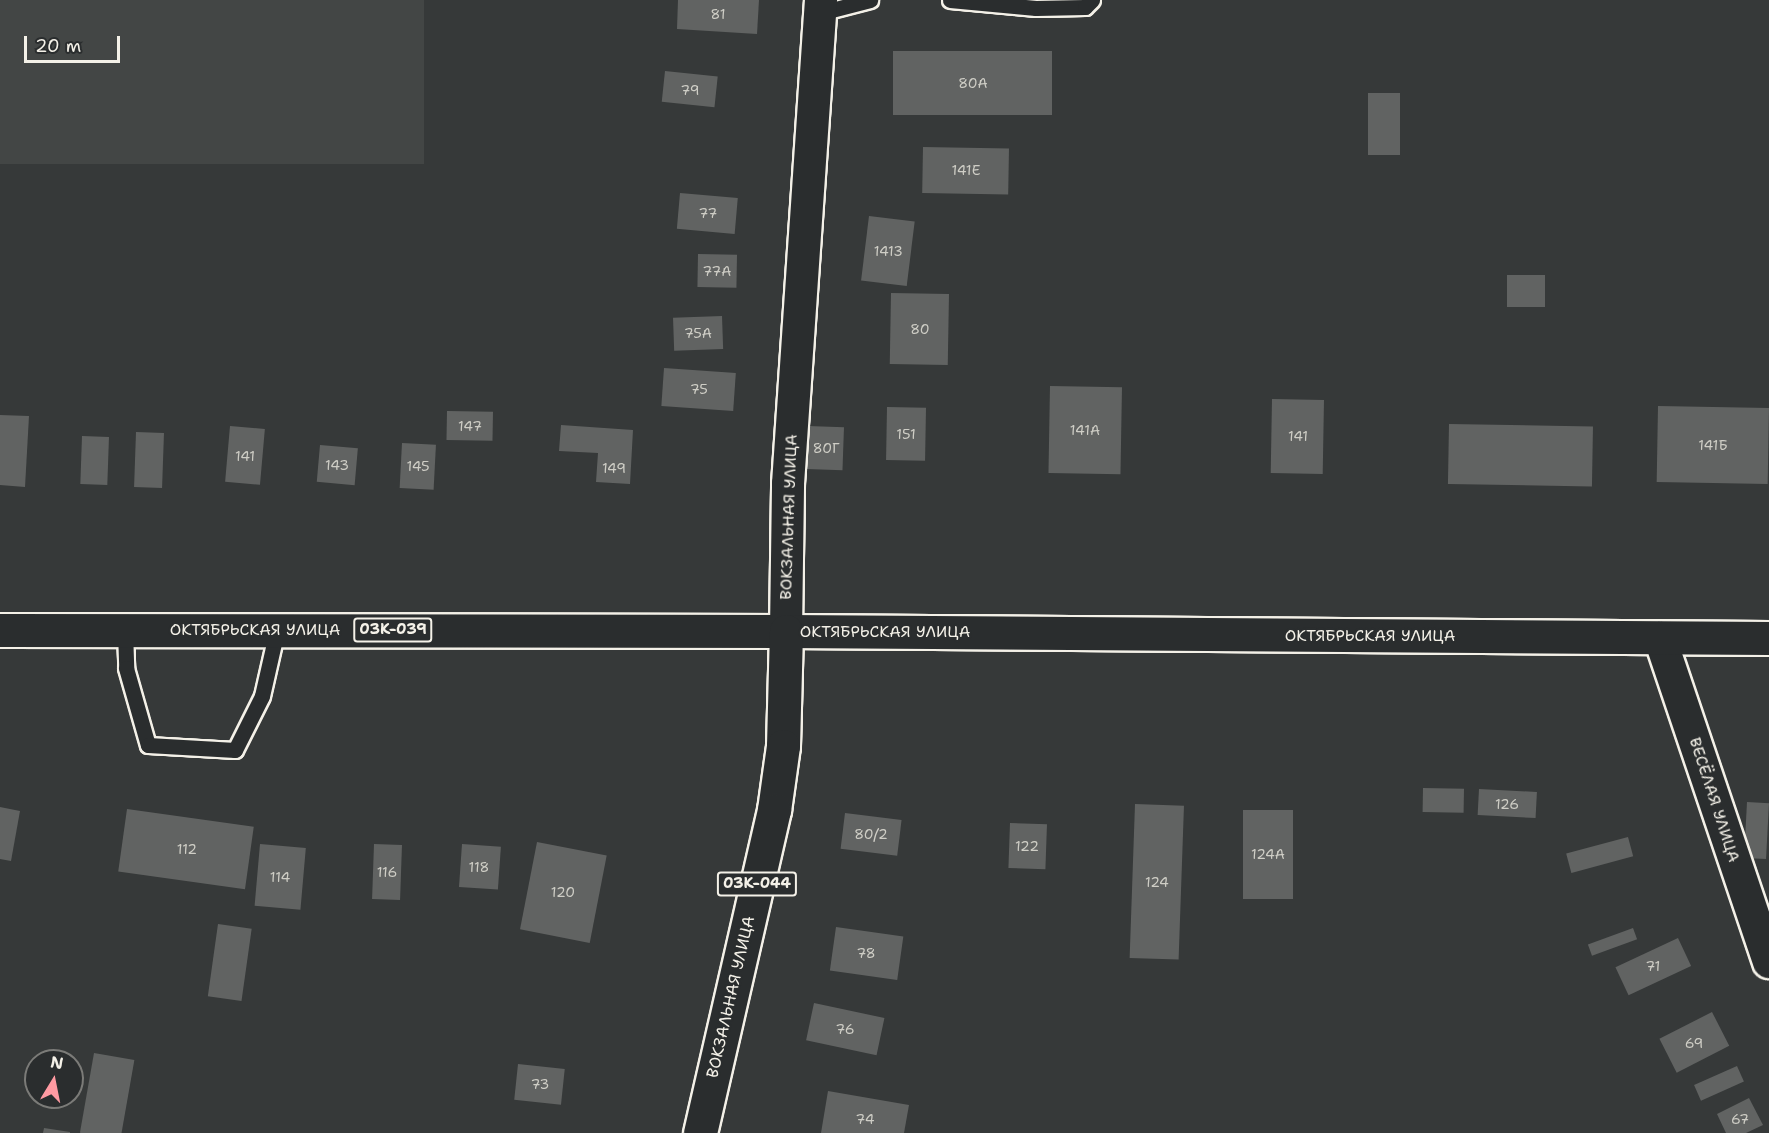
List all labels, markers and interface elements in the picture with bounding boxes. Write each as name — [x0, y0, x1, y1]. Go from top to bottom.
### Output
house number: 81 — [710, 6, 726, 22]
scale bar — [27, 24, 123, 62]
text: 20 m — [35, 34, 81, 58]
house number: 80А — [958, 75, 988, 91]
house number: 79 — [680, 82, 700, 98]
house number: 141Е — [952, 162, 980, 178]
house number: 77 — [699, 205, 717, 221]
house number: 141З — [874, 243, 902, 259]
house number: 77А — [703, 263, 731, 279]
house number: 80 — [910, 321, 930, 337]
house number: 75А — [684, 325, 712, 341]
house number: 75 — [690, 381, 708, 397]
house number: 147 — [458, 418, 482, 434]
house number: 141А — [1070, 422, 1100, 438]
house number: 151 — [896, 426, 916, 442]
house number: 141 — [1288, 428, 1308, 444]
street label: ВОКЗАЛЬНАЯ УЛИЦА — [777, 434, 801, 600]
house number: 141Б — [1698, 437, 1728, 453]
house number: 80Г — [813, 440, 839, 456]
house number: 141 — [235, 448, 255, 464]
house number: 143 — [325, 457, 349, 473]
house number: 145 — [406, 458, 430, 474]
house number: 149 — [602, 460, 626, 476]
road number: 03К-039 — [352, 618, 434, 642]
street label: ОКТЯБРЬСКАЯ УЛИЦА — [170, 620, 340, 640]
street label: ОКТЯБРЬСКАЯ УЛИЦА — [800, 622, 970, 642]
street label: ОКТЯБРЬСКАЯ УЛИЦА — [1285, 626, 1455, 646]
street label: ВЕСЁЛАЯ УЛИЦА — [1685, 735, 1743, 865]
house number: 126 — [1495, 796, 1519, 812]
house number: 80/2 — [854, 826, 888, 842]
house number: 122 — [1015, 838, 1039, 854]
house number: 112 — [177, 841, 197, 857]
house number: 124А — [1251, 846, 1285, 862]
house number: 118 — [469, 859, 489, 875]
house number: 116 — [377, 864, 397, 880]
house number: 114 — [270, 869, 290, 885]
road number: 03К-044 — [716, 872, 798, 896]
house number: 124 — [1145, 874, 1169, 890]
house number: 120 — [551, 884, 575, 900]
street label: ВОКЗАЛЬНАЯ УЛИЦА — [703, 914, 759, 1080]
house number: 78 — [856, 945, 876, 961]
house number: 71 — [1646, 958, 1660, 974]
house number: 76 — [835, 1021, 855, 1037]
house number: 69 — [1685, 1035, 1703, 1051]
north arrow — [24, 1049, 84, 1109]
text: N — [49, 1051, 65, 1074]
house number: 73 — [531, 1076, 549, 1092]
house number: 74 — [856, 1111, 874, 1127]
house number: 67 — [1731, 1111, 1749, 1127]

